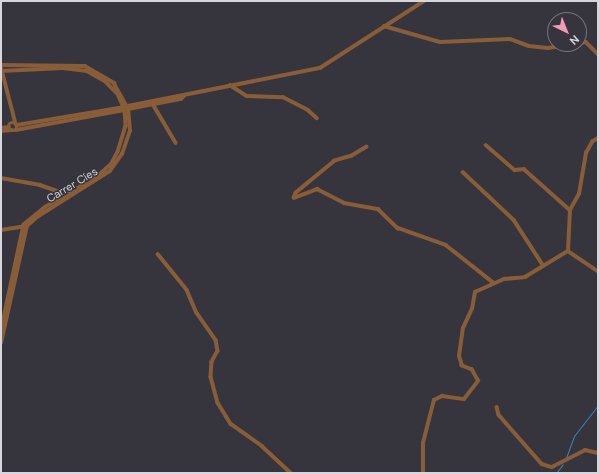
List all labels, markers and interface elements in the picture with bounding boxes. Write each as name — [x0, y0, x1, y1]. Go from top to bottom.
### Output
north arrow — [547, 12, 587, 52]
text: N — [567, 32, 582, 48]
street label: Carrer Cíes — [44, 165, 100, 205]

